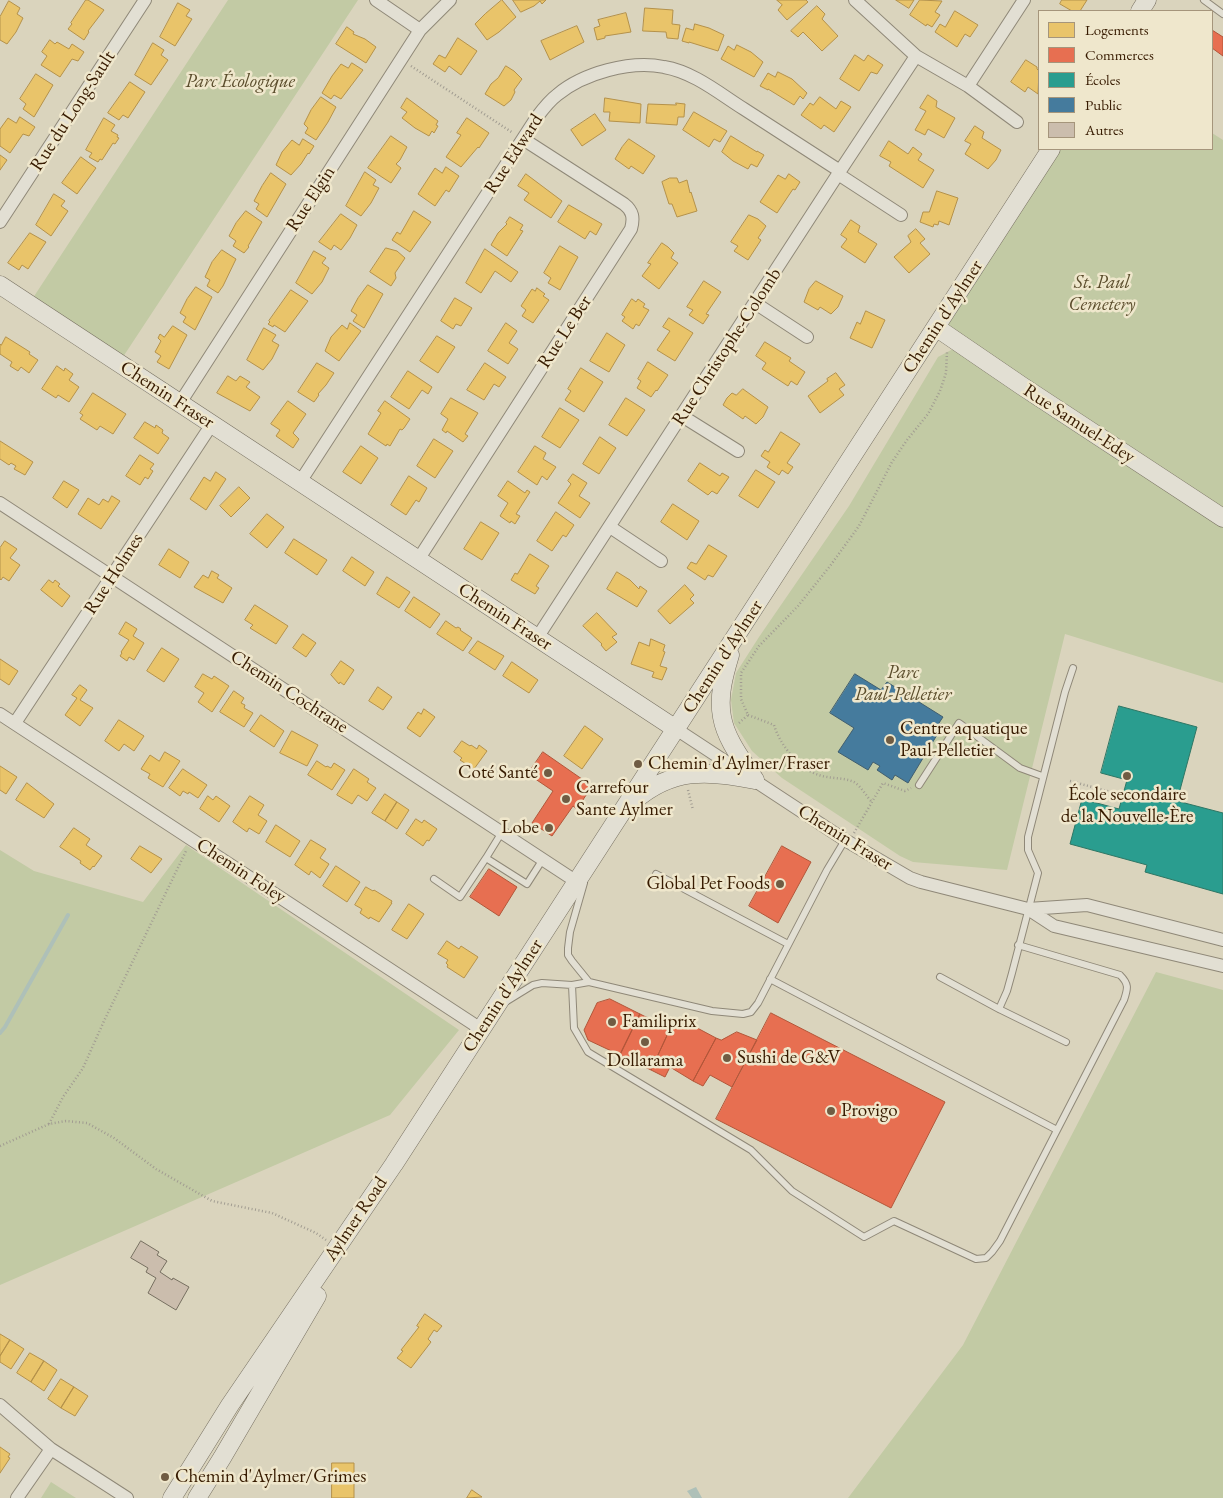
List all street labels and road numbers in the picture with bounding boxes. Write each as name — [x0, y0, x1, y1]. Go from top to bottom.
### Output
street label: Rue du Long-Sault — [26, 46, 120, 176]
street label: Rue Edward — [480, 110, 548, 198]
street label: Rue Elgin — [282, 162, 340, 236]
street label: Chemin d'Aylmer — [898, 256, 988, 378]
street label: Rue Christophe-Colomb — [667, 264, 787, 430]
street label: Rue Le Ber — [533, 291, 597, 373]
street label: Chemin Fraser — [116, 356, 218, 434]
street label: Rue Samuel-Edey — [1019, 379, 1139, 469]
street label: Rue Holmes — [79, 529, 149, 619]
street label: Chemin Fraser — [454, 578, 556, 656]
street label: Chemin d'Aylmer — [678, 596, 768, 718]
street label: Chemin Cochrane — [226, 645, 352, 739]
street label: Chemin Fraser — [793, 800, 897, 876]
street label: Chemin Foley — [192, 834, 290, 908]
street label: Chemin d'Aylmer — [458, 935, 548, 1057]
street label: Aylmer Road — [319, 1172, 393, 1266]

